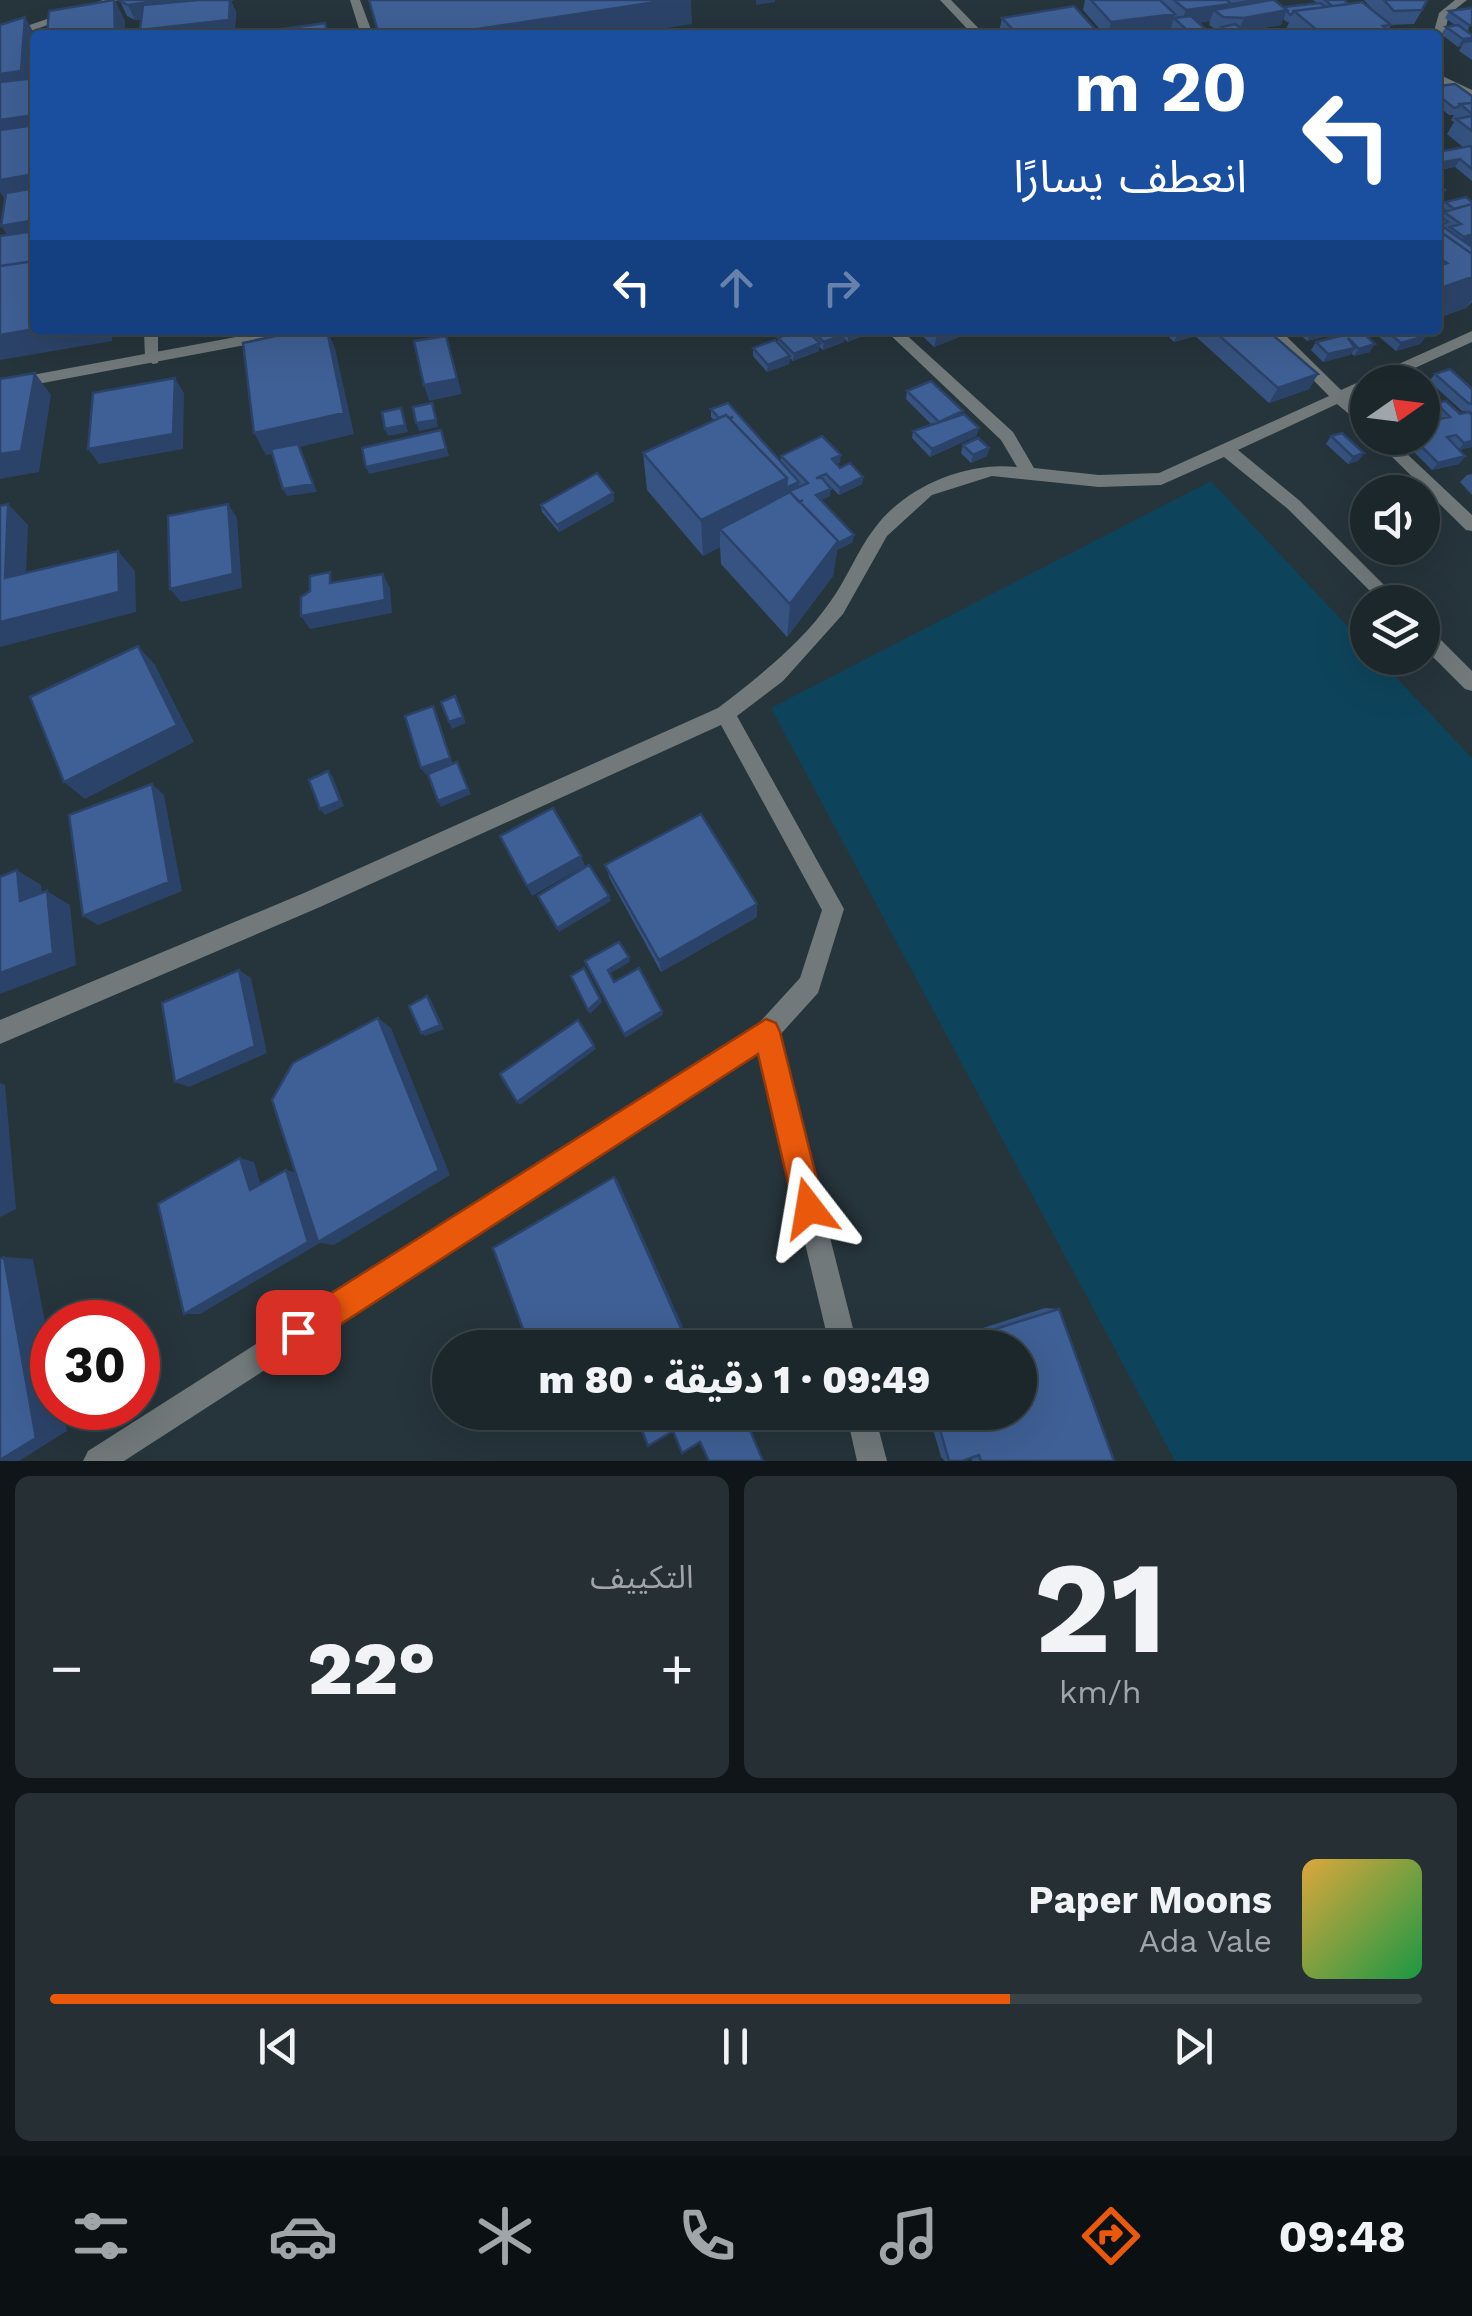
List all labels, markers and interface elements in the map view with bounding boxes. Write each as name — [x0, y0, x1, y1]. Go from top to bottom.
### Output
text: 20 m — [1074, 46, 1247, 128]
icon: left — [1282, 70, 1412, 200]
text: انعطف يسارًا — [1013, 150, 1247, 203]
icon: left — [604, 260, 659, 315]
icon: ahead — [709, 260, 764, 315]
icon: right — [814, 260, 869, 315]
north arrow — [1350, 365, 1440, 455]
map controls — [1350, 365, 1440, 675]
button: sound — [1350, 475, 1440, 565]
button: layers — [1350, 585, 1440, 675]
position arrow — [757, 1156, 861, 1260]
pin — [256, 1290, 341, 1375]
speed limit sign: 30 — [30, 1300, 160, 1430]
icon: arrive — [271, 1305, 326, 1360]
text: 09:49 · 1 دقيقة · 80 m — [539, 1358, 930, 1402]
text: 21 — [1034, 1531, 1167, 1684]
text: التكييف — [590, 1558, 694, 1596]
text: 22° — [308, 1624, 436, 1712]
text: − — [50, 1636, 83, 1700]
text: + — [660, 1636, 693, 1700]
text: km/h — [1059, 1673, 1141, 1711]
text: Paper Moons — [1028, 1878, 1272, 1922]
text: Ada Vale — [1139, 1922, 1272, 1960]
icon: previous — [251, 2019, 306, 2074]
icon: pause — [708, 2019, 763, 2074]
icon: next — [1166, 2019, 1221, 2074]
icon: filters — [66, 2201, 136, 2271]
icon: car — [268, 2201, 338, 2271]
icon: climate — [470, 2201, 540, 2271]
icon: phone — [672, 2201, 742, 2271]
icon: music — [874, 2201, 944, 2271]
icon: directions — [1076, 2201, 1146, 2271]
text: 09:48 — [1278, 2210, 1406, 2263]

